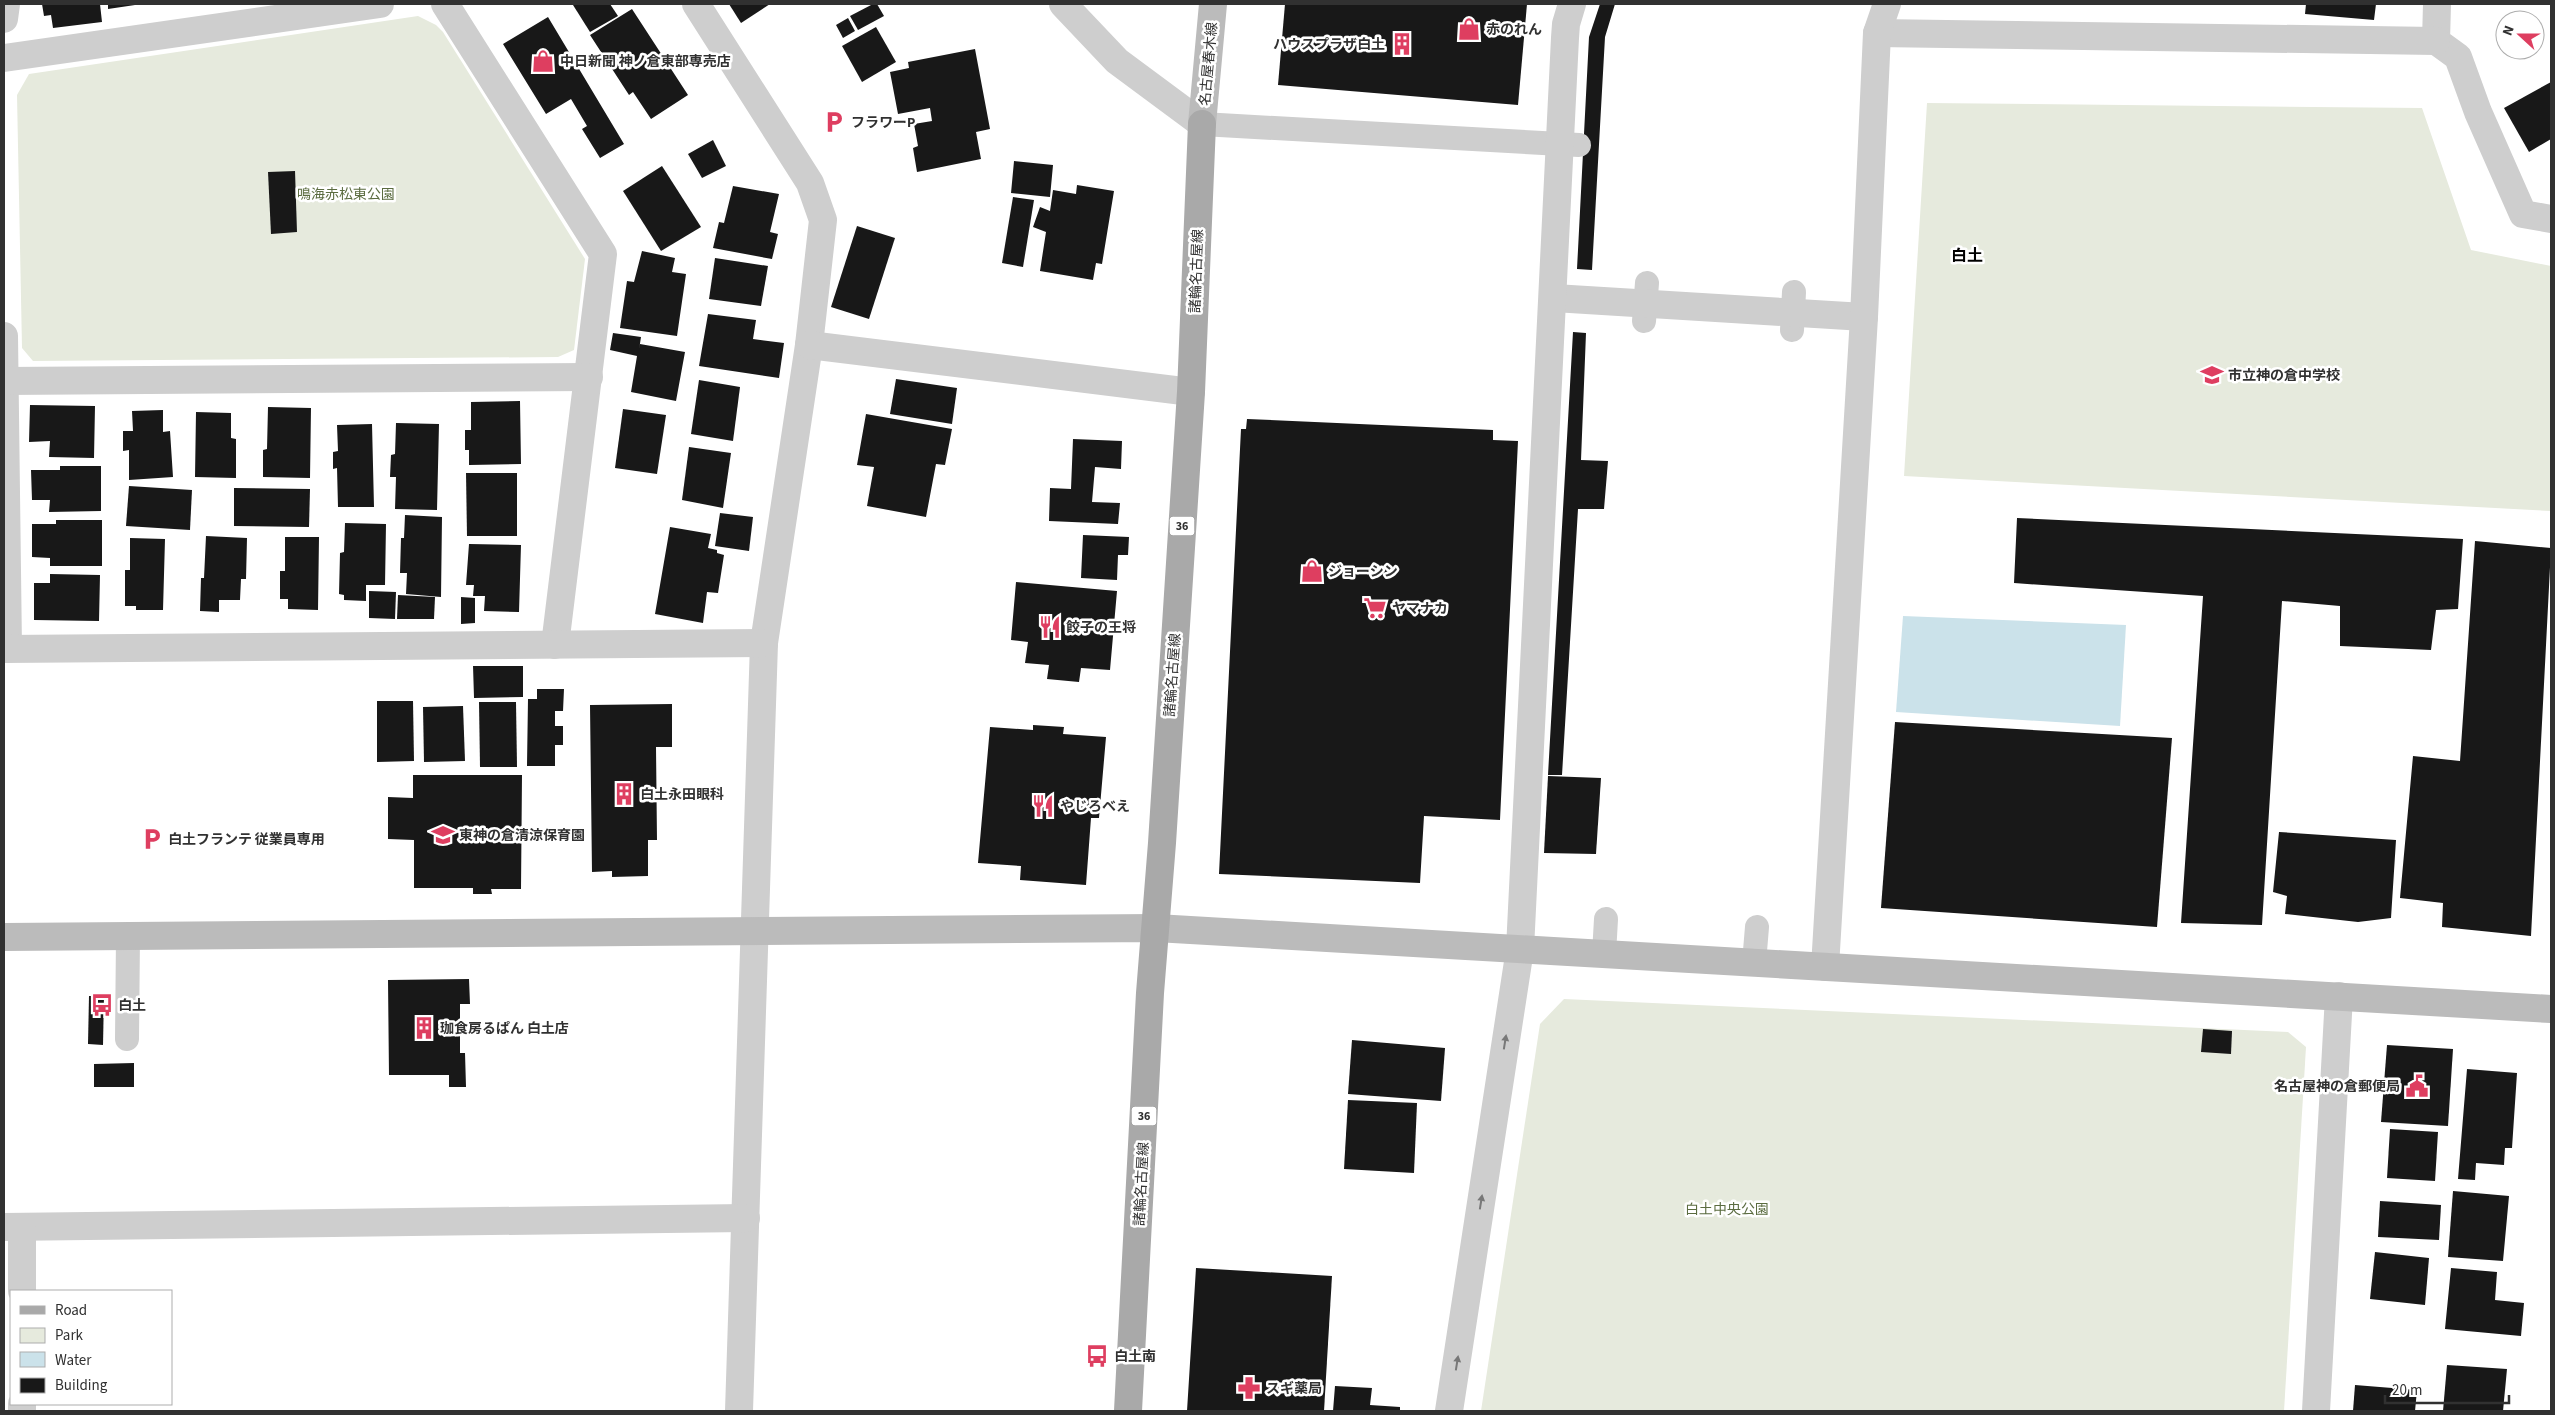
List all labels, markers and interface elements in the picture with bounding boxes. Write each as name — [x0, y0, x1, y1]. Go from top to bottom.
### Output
north arrow — [2495, 10, 2545, 60]
shop icon: 赤のれん — [1456, 16, 1482, 42]
place label: 赤のれん — [1486, 20, 1542, 40]
street label: 名古屋春木線 — [1195, 21, 1223, 107]
text: N — [2498, 23, 2520, 39]
building icon: ハウスプラザ白土 — [1389, 31, 1415, 57]
place label: ハウスプラザ白土 — [1273, 35, 1385, 55]
shop icon: 中日新聞 神ノ倉東部専売店 — [530, 48, 556, 74]
place label: 中日新聞 神ノ倉東部専売店 — [560, 52, 731, 72]
parking icon: フラワーP — [821, 109, 847, 135]
place label: フラワーP — [851, 113, 915, 133]
park label: 鳴海赤松東公園 — [297, 185, 395, 205]
street label: 諸輪名古屋線 — [1186, 229, 1208, 313]
district label: 白土 — [1951, 245, 1983, 267]
school or university icon: 市立神の倉中学校 — [2199, 362, 2225, 388]
place label: 市立神の倉中学校 — [2228, 366, 2340, 386]
road number: 36 — [1170, 516, 1194, 536]
shop icon: ジョーシン — [1299, 558, 1325, 584]
place label: ジョーシン — [1328, 562, 1398, 582]
supermarket icon: ヤマナカ — [1362, 595, 1388, 621]
place label: ヤマナカ — [1392, 599, 1448, 619]
restaurant icon: 餃子の王将 — [1037, 614, 1063, 640]
place label: 餃子の王将 — [1066, 618, 1136, 638]
street label: 諸輪名古屋線 — [1160, 632, 1186, 718]
building icon: 白土永田眼科 — [611, 781, 637, 807]
place label: 白土永田眼科 — [640, 785, 724, 805]
restaurant icon: やじろべえ — [1030, 793, 1056, 819]
place label: やじろべえ — [1060, 797, 1130, 817]
school or university icon: 東神の倉清涼保育園 — [430, 822, 456, 848]
parking icon: 白土フランテ 従業員専用 — [139, 826, 165, 852]
place label: 東神の倉清涼保育園 — [459, 826, 585, 846]
place label: 白土フランテ 従業員専用 — [168, 830, 325, 850]
bus stop icon: 白土 — [89, 992, 115, 1018]
place label: 白土 — [118, 996, 146, 1016]
building icon: 珈食房るぱん 白土店 — [411, 1015, 437, 1041]
place label: 珈食房るぱん 白土店 — [440, 1019, 569, 1039]
one-way arrow — [1502, 1033, 1510, 1049]
public building icon: 名古屋神の倉郵便局 — [2404, 1073, 2430, 1099]
place label: 名古屋神の倉郵便局 — [2274, 1077, 2400, 1097]
road number: 36 — [1132, 1106, 1156, 1126]
street label: 諸輪名古屋線 — [1130, 1142, 1154, 1227]
one-way arrow — [1477, 1194, 1485, 1210]
park label: 白土中央公園 — [1685, 1200, 1769, 1220]
legend — [10, 1290, 172, 1405]
text: Road — [55, 1300, 87, 1321]
text: Park — [55, 1325, 84, 1346]
bus stop icon: 白土南 — [1084, 1343, 1110, 1369]
place label: 白土南 — [1114, 1347, 1156, 1367]
text: Water — [55, 1350, 92, 1371]
one-way arrow — [1453, 1355, 1461, 1371]
scale bar — [2385, 1372, 2509, 1404]
text: Building — [55, 1375, 108, 1396]
pharmacy icon: スギ薬局 — [1236, 1375, 1262, 1401]
place label: スギ薬局 — [1266, 1379, 1322, 1399]
text: 20 m — [2392, 1380, 2422, 1401]

